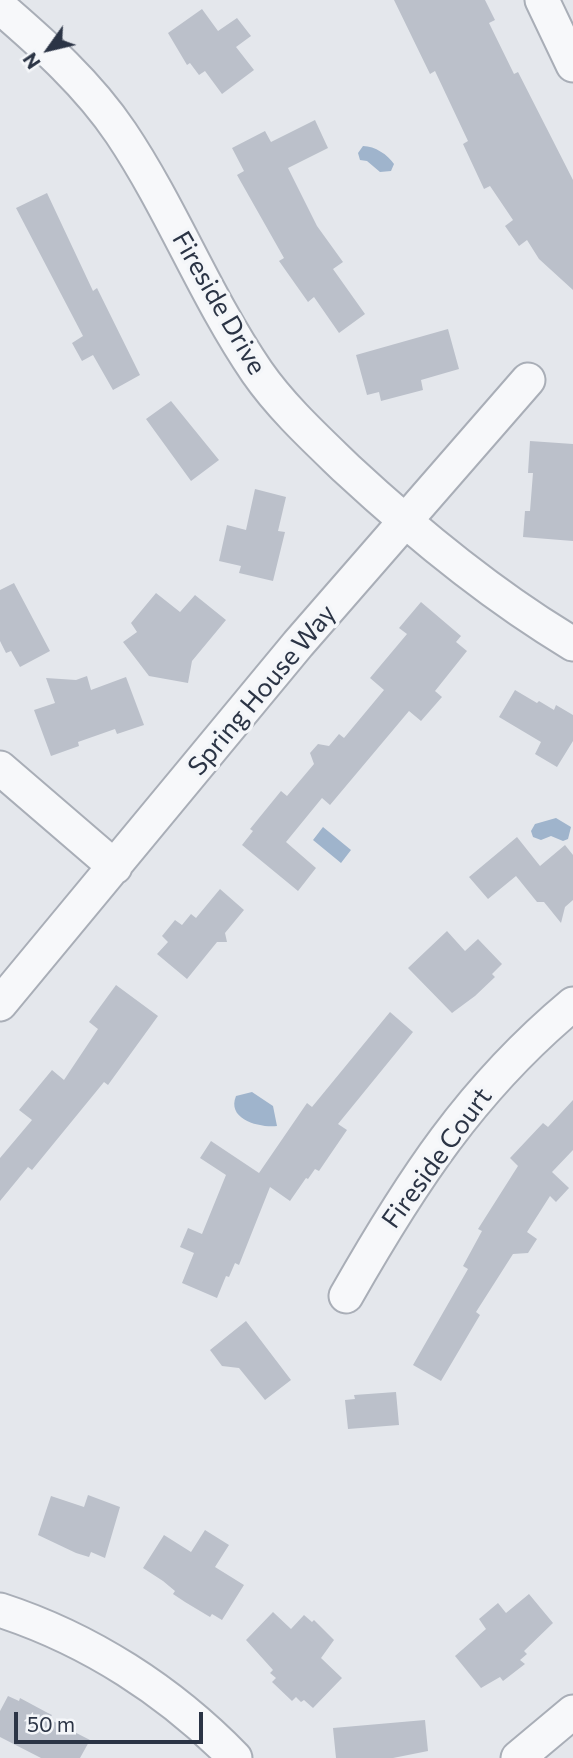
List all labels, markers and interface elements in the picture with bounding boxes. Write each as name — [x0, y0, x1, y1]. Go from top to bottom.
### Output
north arrow — [14, 14, 84, 84]
text: N — [18, 49, 45, 73]
street label: Fireside Drive — [165, 226, 273, 380]
street label: Spring House Way — [181, 598, 343, 782]
street label: Fireside Court — [375, 1082, 499, 1234]
scale bar — [18, 1698, 206, 1742]
text: 50 m — [27, 1711, 75, 1736]

